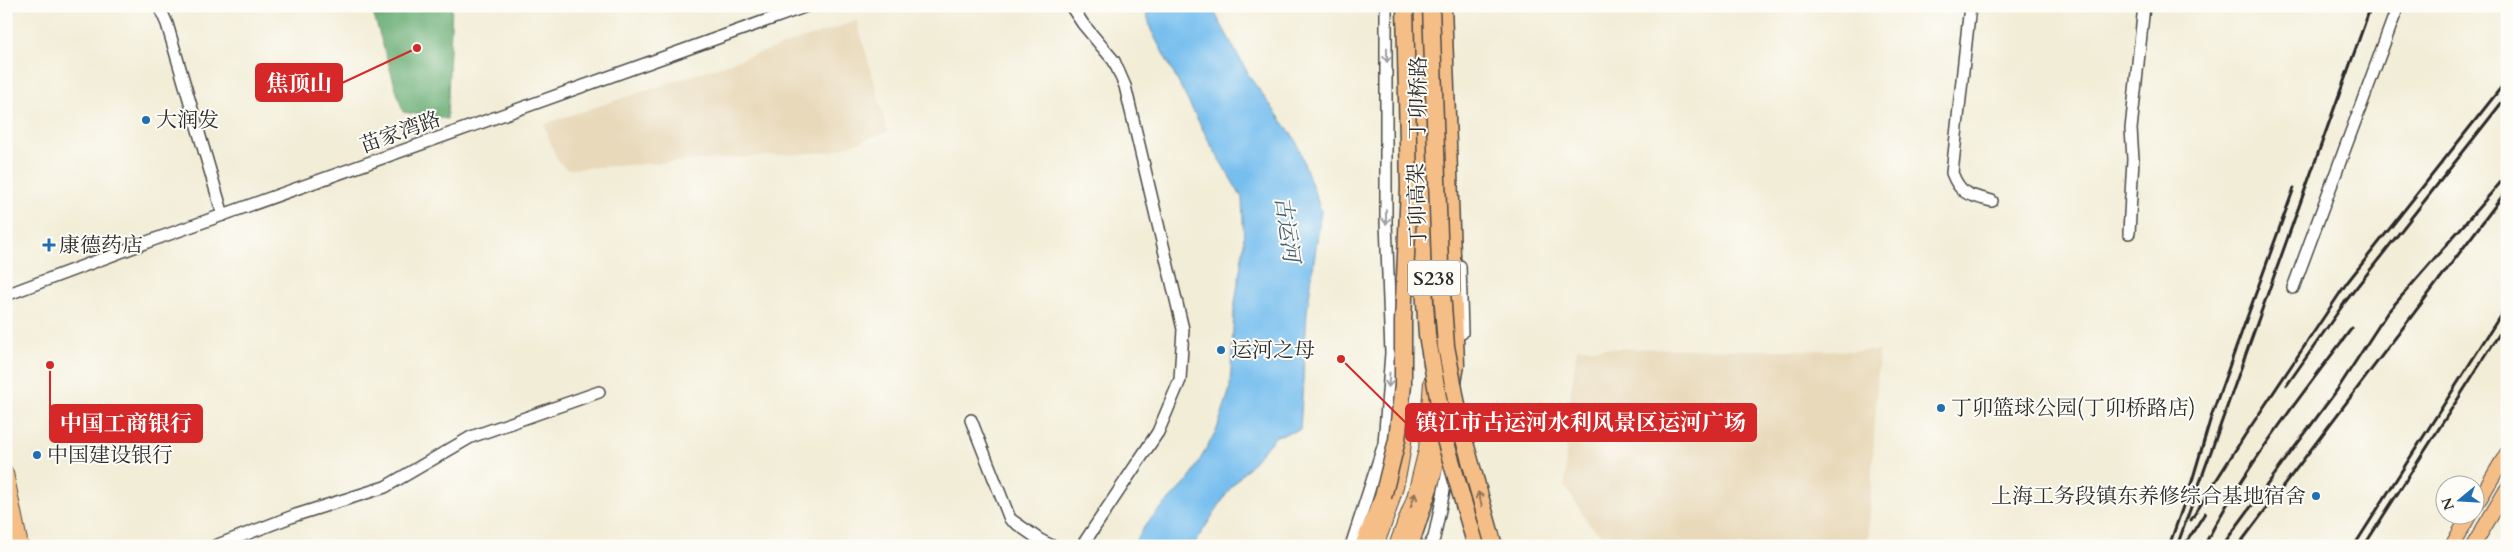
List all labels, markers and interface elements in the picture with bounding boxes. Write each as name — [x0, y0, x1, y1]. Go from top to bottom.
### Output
one-way arrow — [1382, 46, 1392, 63]
street label: 丁卯桥路 — [1403, 56, 1434, 140]
callout: 焦顶山 — [256, 64, 342, 101]
text: 焦顶山 — [266, 69, 332, 99]
street label: 苗家湾路 — [356, 104, 445, 160]
place label: 大润发 — [156, 106, 219, 135]
marker: 大润发 — [140, 114, 152, 126]
street label: 丁卯高架 — [1402, 163, 1433, 247]
water label: 古运河 — [1268, 194, 1307, 268]
one-way arrow — [1381, 209, 1391, 225]
place label: 康德药店 — [59, 231, 143, 260]
marker: 康德药店 — [43, 239, 55, 251]
road number: S238 — [1408, 260, 1460, 296]
place label: 运河之母 — [1231, 336, 1315, 365]
marker: 运河之母 — [1215, 344, 1227, 356]
one-way arrow — [1384, 372, 1394, 388]
place label: 丁卯篮球公园(丁卯桥路店) — [1951, 394, 2195, 423]
marker: 丁卯篮球公园(丁卯桥路店) — [1935, 402, 1947, 414]
callout: 镇江市古运河水利风景区运河广场 — [1406, 404, 1756, 441]
callout: 中国工商银行 — [50, 405, 202, 442]
text: 镇江市古运河水利风景区运河广场 — [1416, 408, 1746, 438]
text: 中国工商银行 — [60, 409, 192, 439]
place label: 中国建设银行 — [47, 441, 173, 470]
marker: 中国建设银行 — [31, 449, 43, 461]
north arrow — [2436, 474, 2486, 524]
place label: 上海工务段镇东养修综合基地宿舍 — [1991, 482, 2306, 511]
marker: 上海工务段镇东养修综合基地宿舍 — [2310, 490, 2322, 502]
one-way arrow — [1408, 492, 1418, 508]
one-way arrow — [1474, 492, 1484, 508]
text: N — [2437, 495, 2459, 513]

